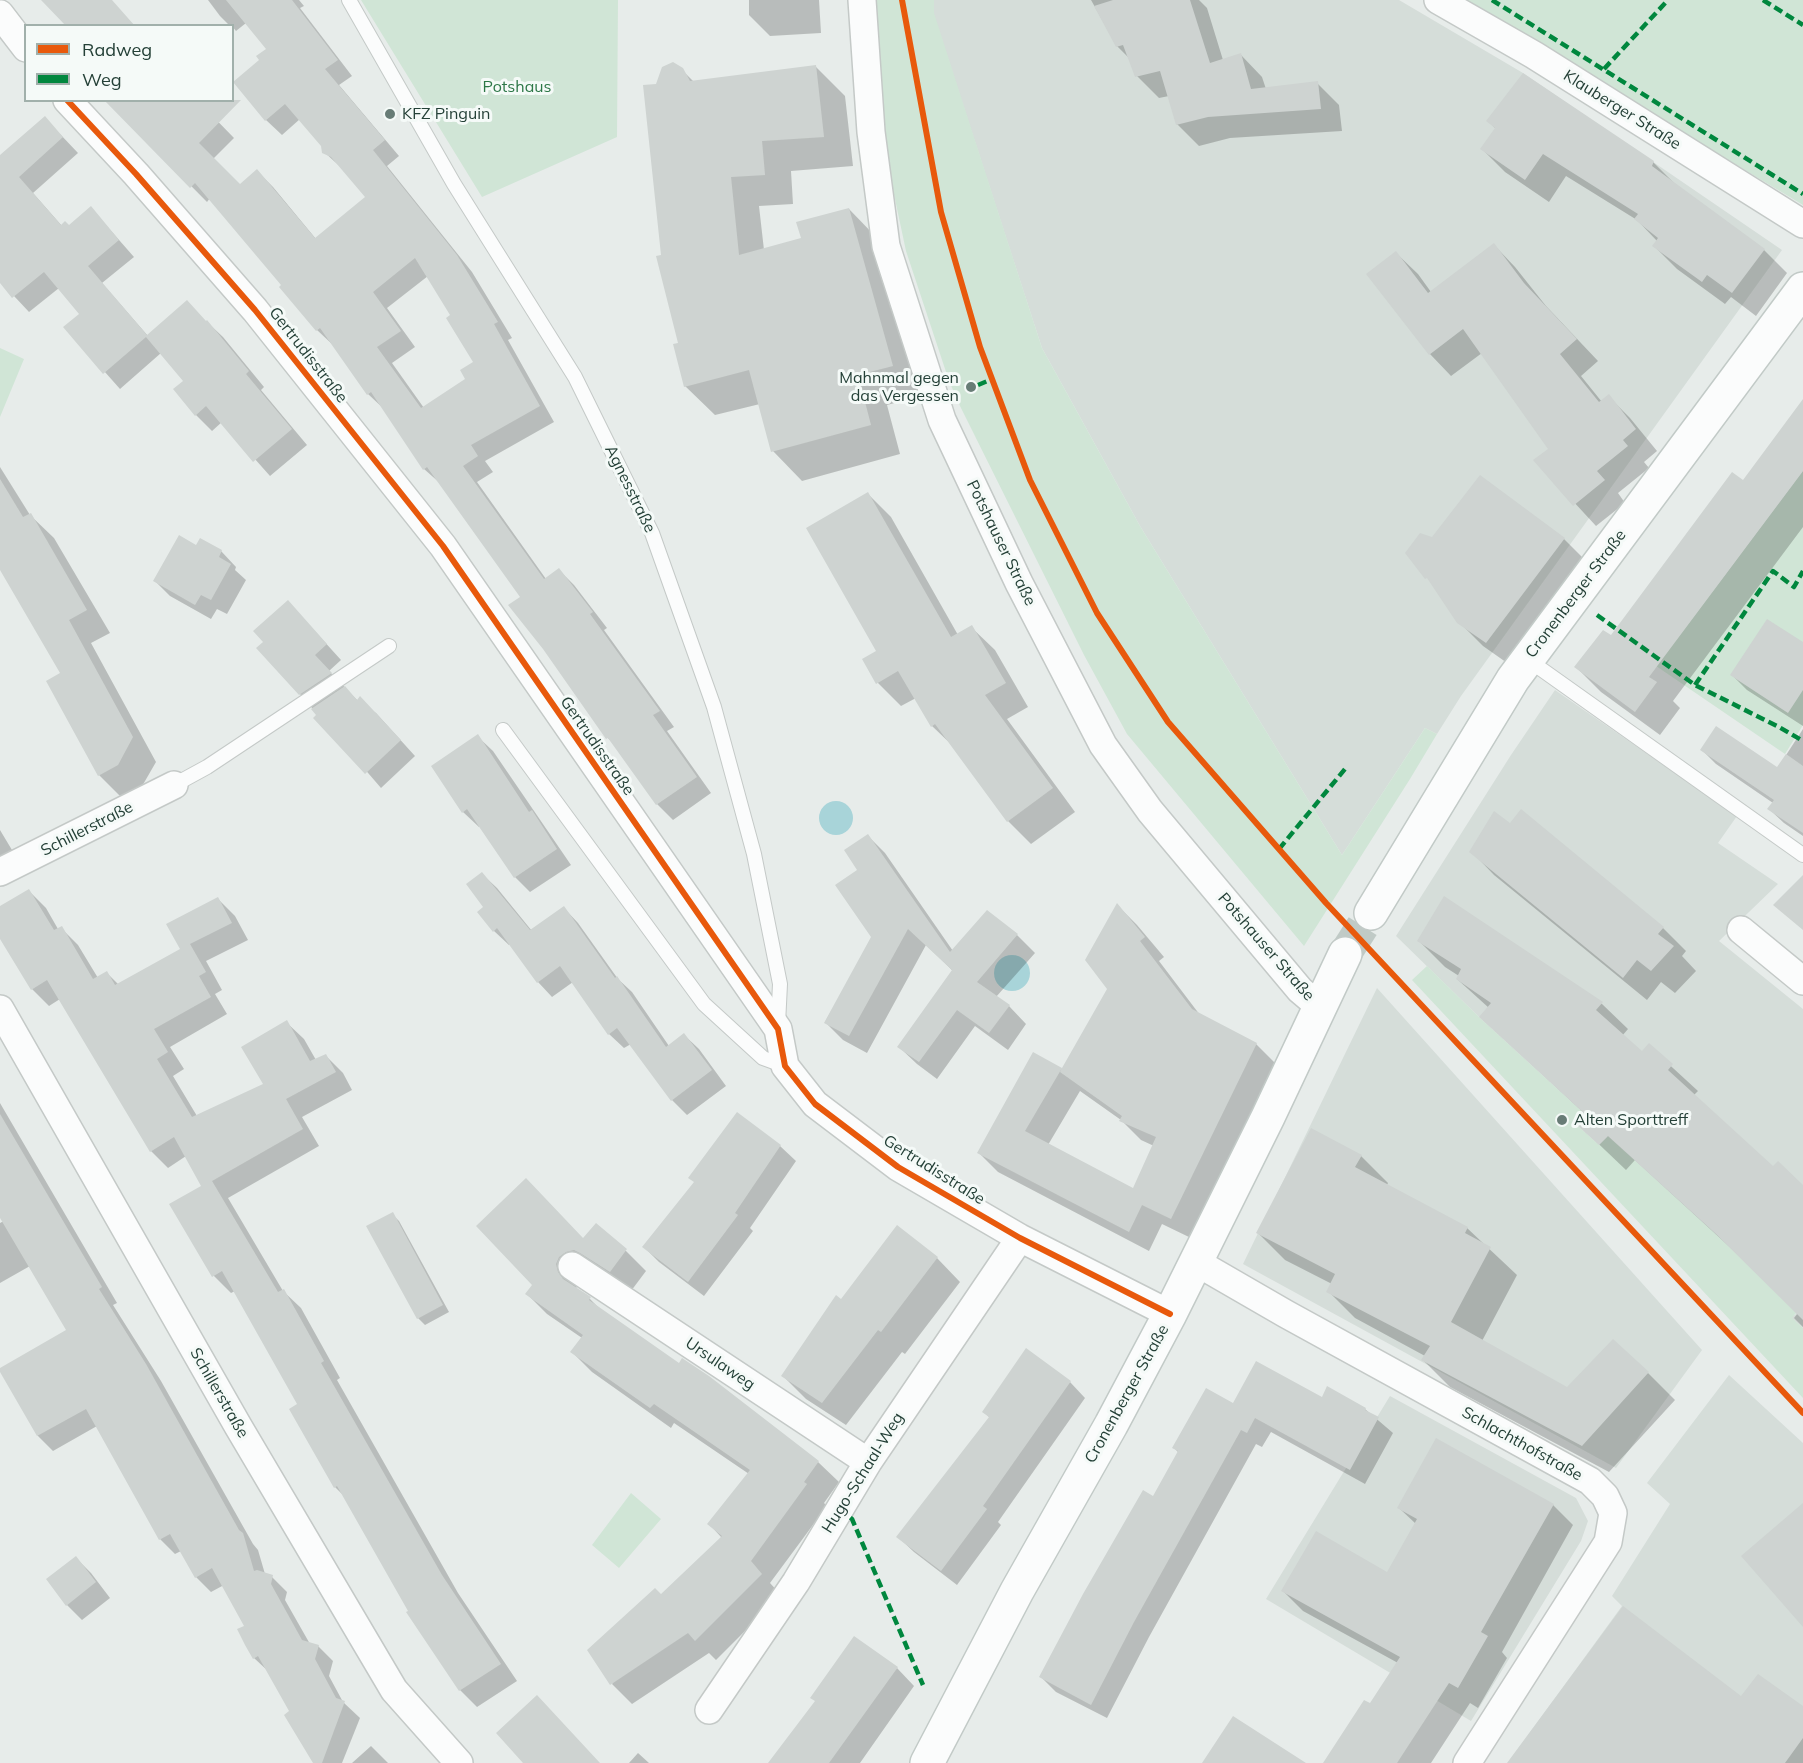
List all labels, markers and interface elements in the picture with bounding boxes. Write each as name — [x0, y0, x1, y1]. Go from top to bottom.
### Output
legend — [24, 24, 234, 102]
text: Radweg — [82, 38, 152, 61]
street label: Klauberger Straße — [1560, 66, 1684, 154]
text: Weg — [82, 68, 122, 91]
park label: Potshaus — [483, 77, 551, 97]
place label: KFZ Pinguin — [402, 104, 490, 124]
marker: KFZ Pinguin — [383, 107, 397, 121]
street label: Gertrudisstraße — [265, 303, 351, 407]
place label: Mahnmal gegen das Vergessen — [839, 368, 959, 406]
marker: Mahnmal gegen das Vergessen — [964, 380, 978, 394]
street label: Agnesstraße — [601, 442, 659, 536]
street label: Potshauser Straße — [962, 477, 1040, 609]
street label: Cronenberger Straße — [1522, 526, 1630, 662]
street label: Gertrudisstraße — [556, 693, 638, 799]
street label: Schillerstraße — [38, 798, 136, 860]
street label: Potshauser Straße — [1214, 889, 1318, 1005]
place label: Alten Sporttreff — [1574, 1110, 1688, 1130]
marker: Alten Sporttreff — [1555, 1113, 1569, 1127]
street label: Gertrudisstraße — [880, 1131, 988, 1209]
street label: Cronenberger Straße — [1081, 1321, 1173, 1467]
street label: Ursulaweg — [681, 1334, 759, 1394]
street label: Schillerstraße — [185, 1345, 253, 1441]
street label: Schlachthofstraße — [1458, 1403, 1586, 1485]
street label: Hugo-Schaal-Weg — [818, 1409, 908, 1537]

